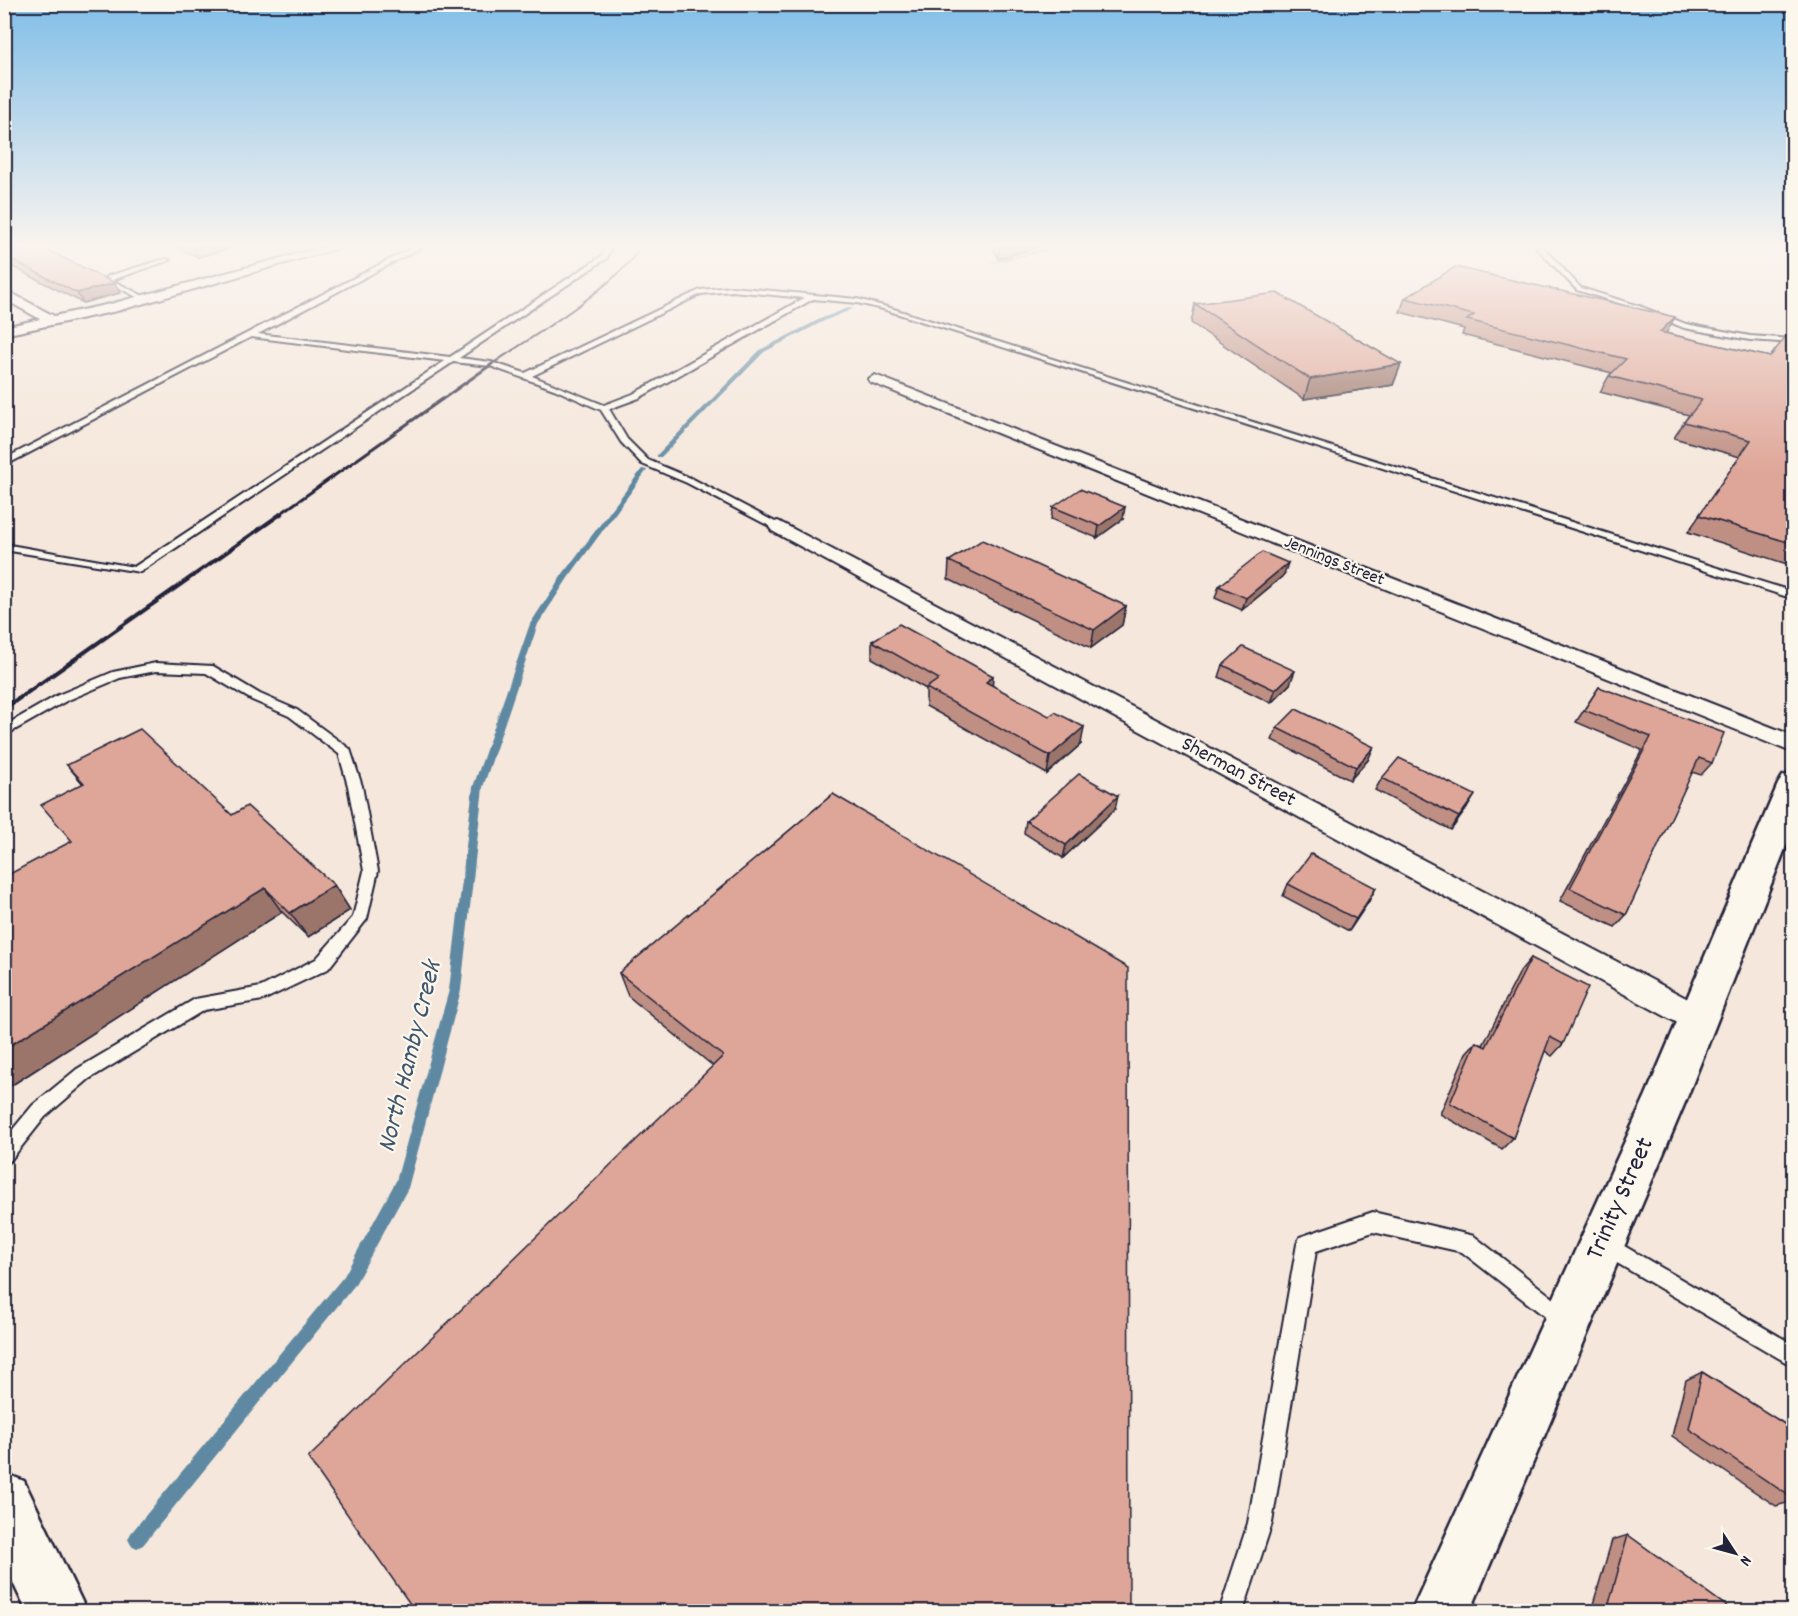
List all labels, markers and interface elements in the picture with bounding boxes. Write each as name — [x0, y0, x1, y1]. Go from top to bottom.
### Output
street label: Jennings Street — [1280, 531, 1388, 594]
street label: Sherman Street — [1175, 730, 1301, 816]
water label: North Hamby Creek — [368, 954, 454, 1157]
street label: Trinity Street — [1577, 1131, 1665, 1266]
north arrow — [1705, 1523, 1765, 1583]
text: N — [1733, 1550, 1757, 1570]

